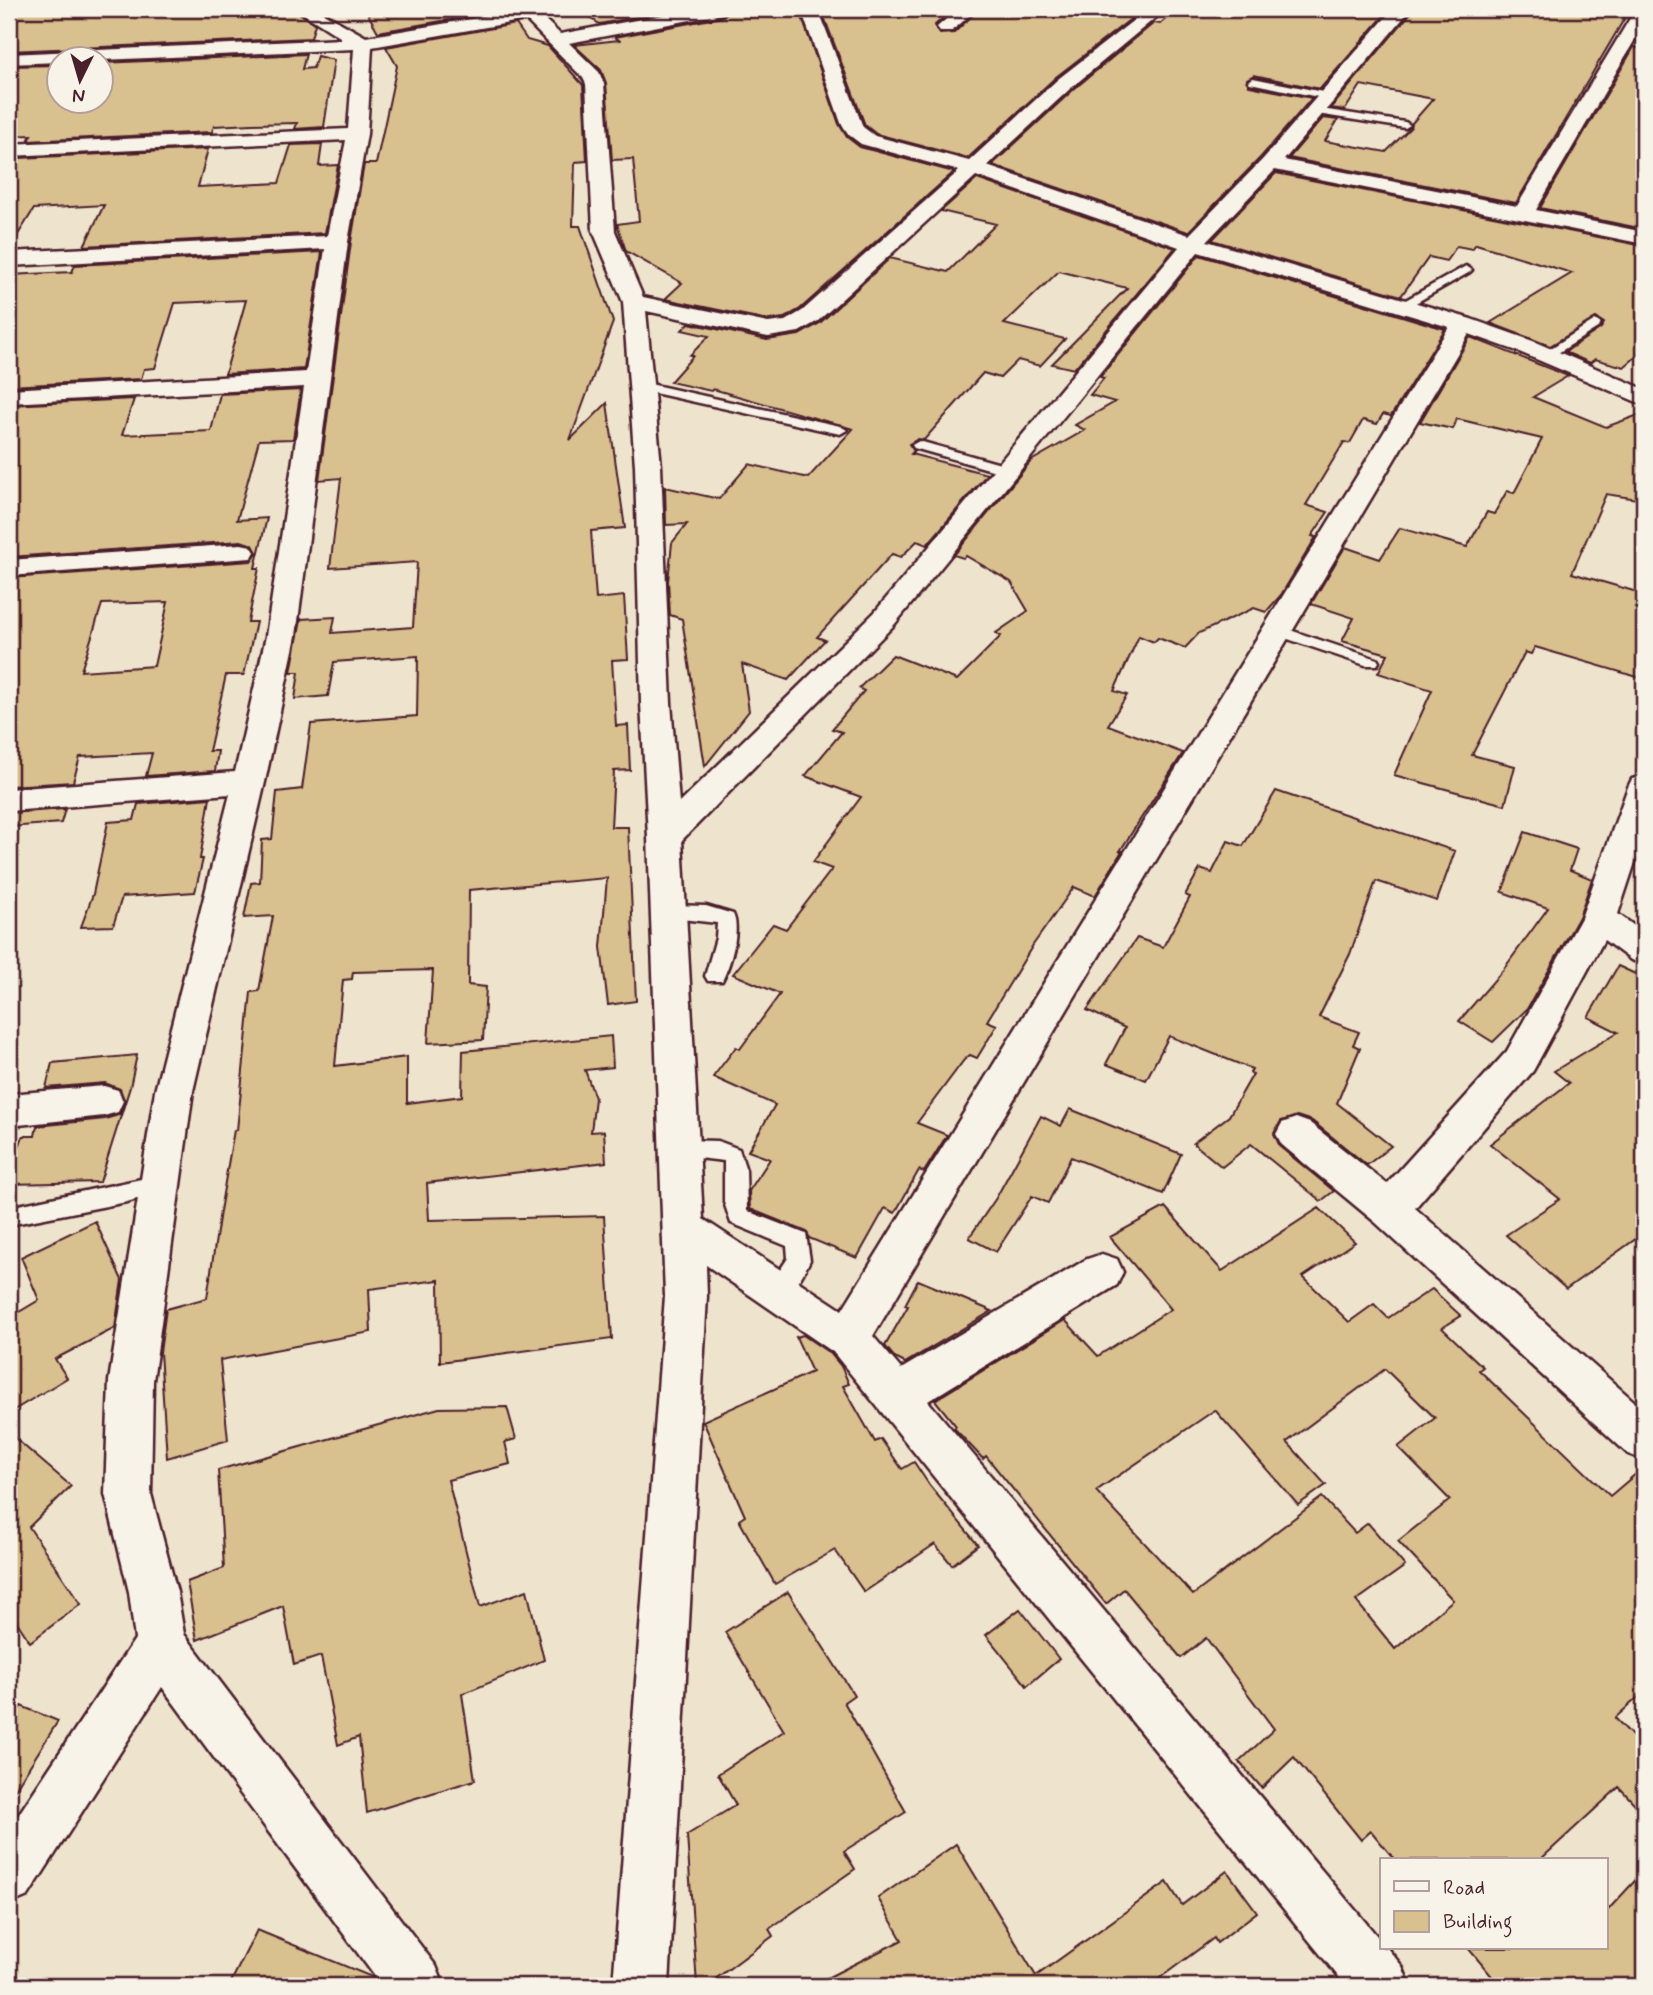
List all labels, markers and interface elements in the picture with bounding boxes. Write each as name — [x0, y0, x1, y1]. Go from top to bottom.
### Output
north arrow — [46, 46, 116, 116]
text: N — [71, 82, 86, 108]
legend — [1380, 1858, 1608, 1950]
text: Road — [1443, 1874, 1485, 1902]
text: Building — [1443, 1908, 1513, 1938]

